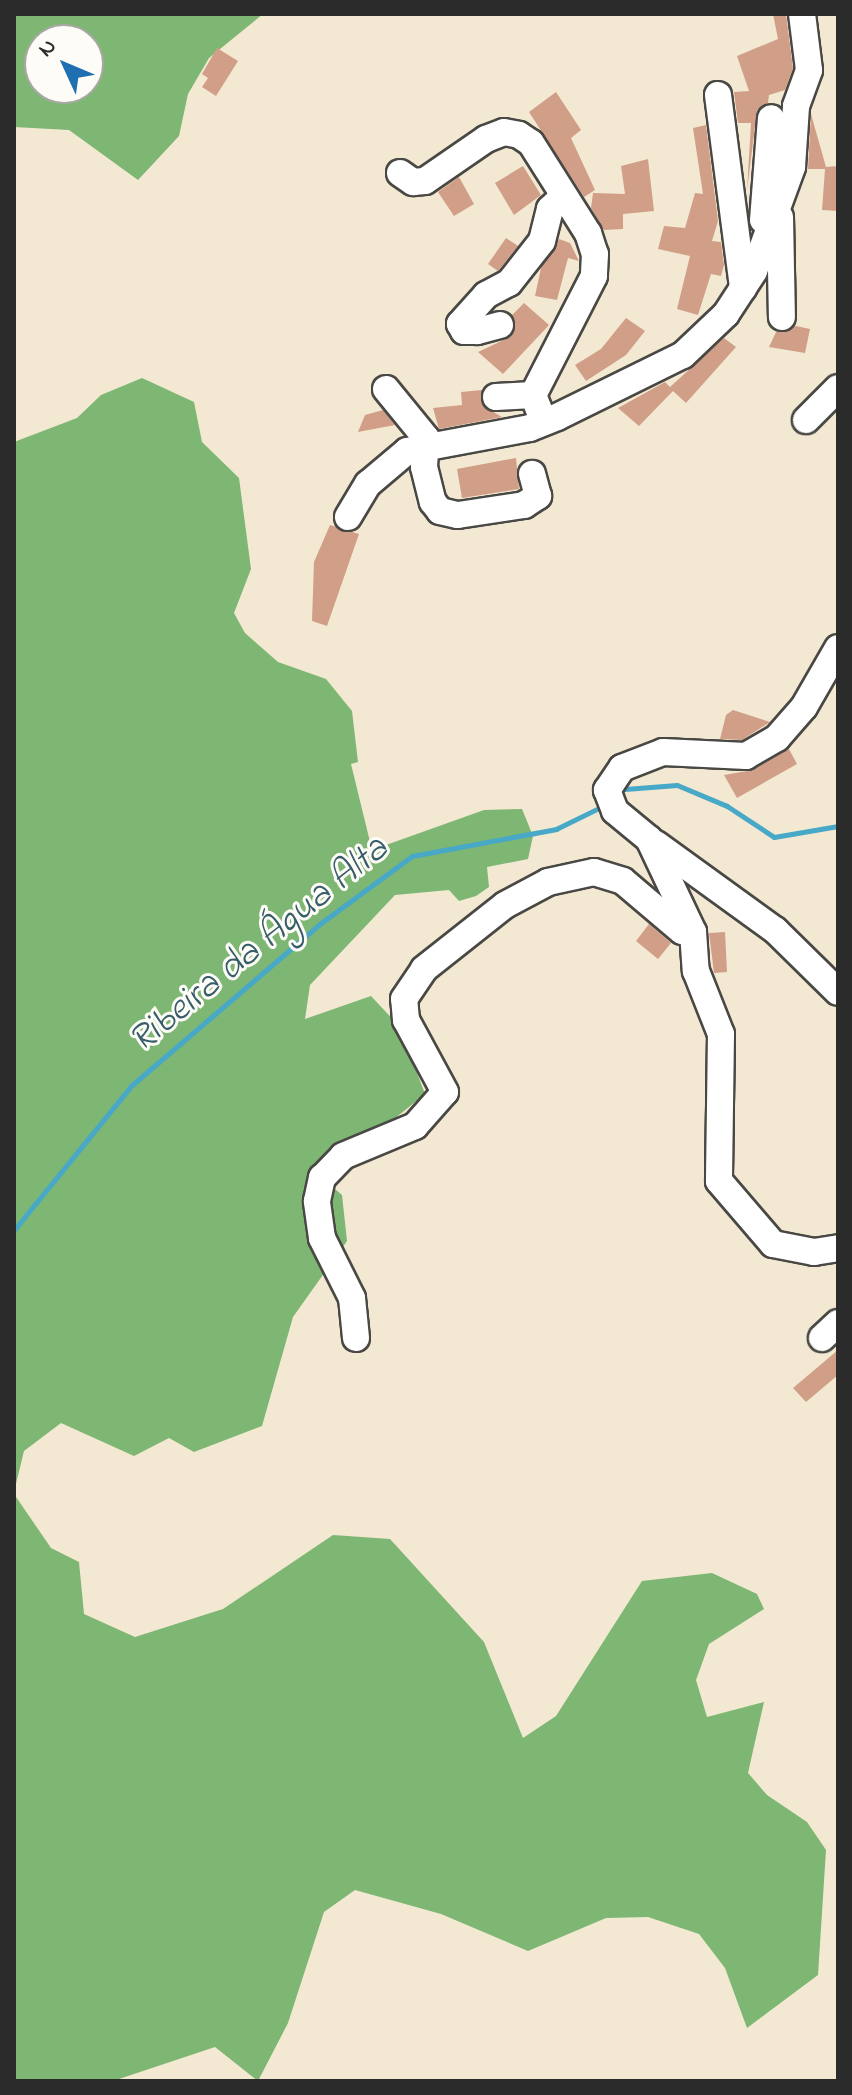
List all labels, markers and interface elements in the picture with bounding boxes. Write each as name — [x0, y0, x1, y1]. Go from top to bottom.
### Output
north arrow — [24, 24, 104, 104]
text: N — [31, 32, 65, 65]
water label: Ribeira da Água Alta — [121, 828, 399, 1064]

